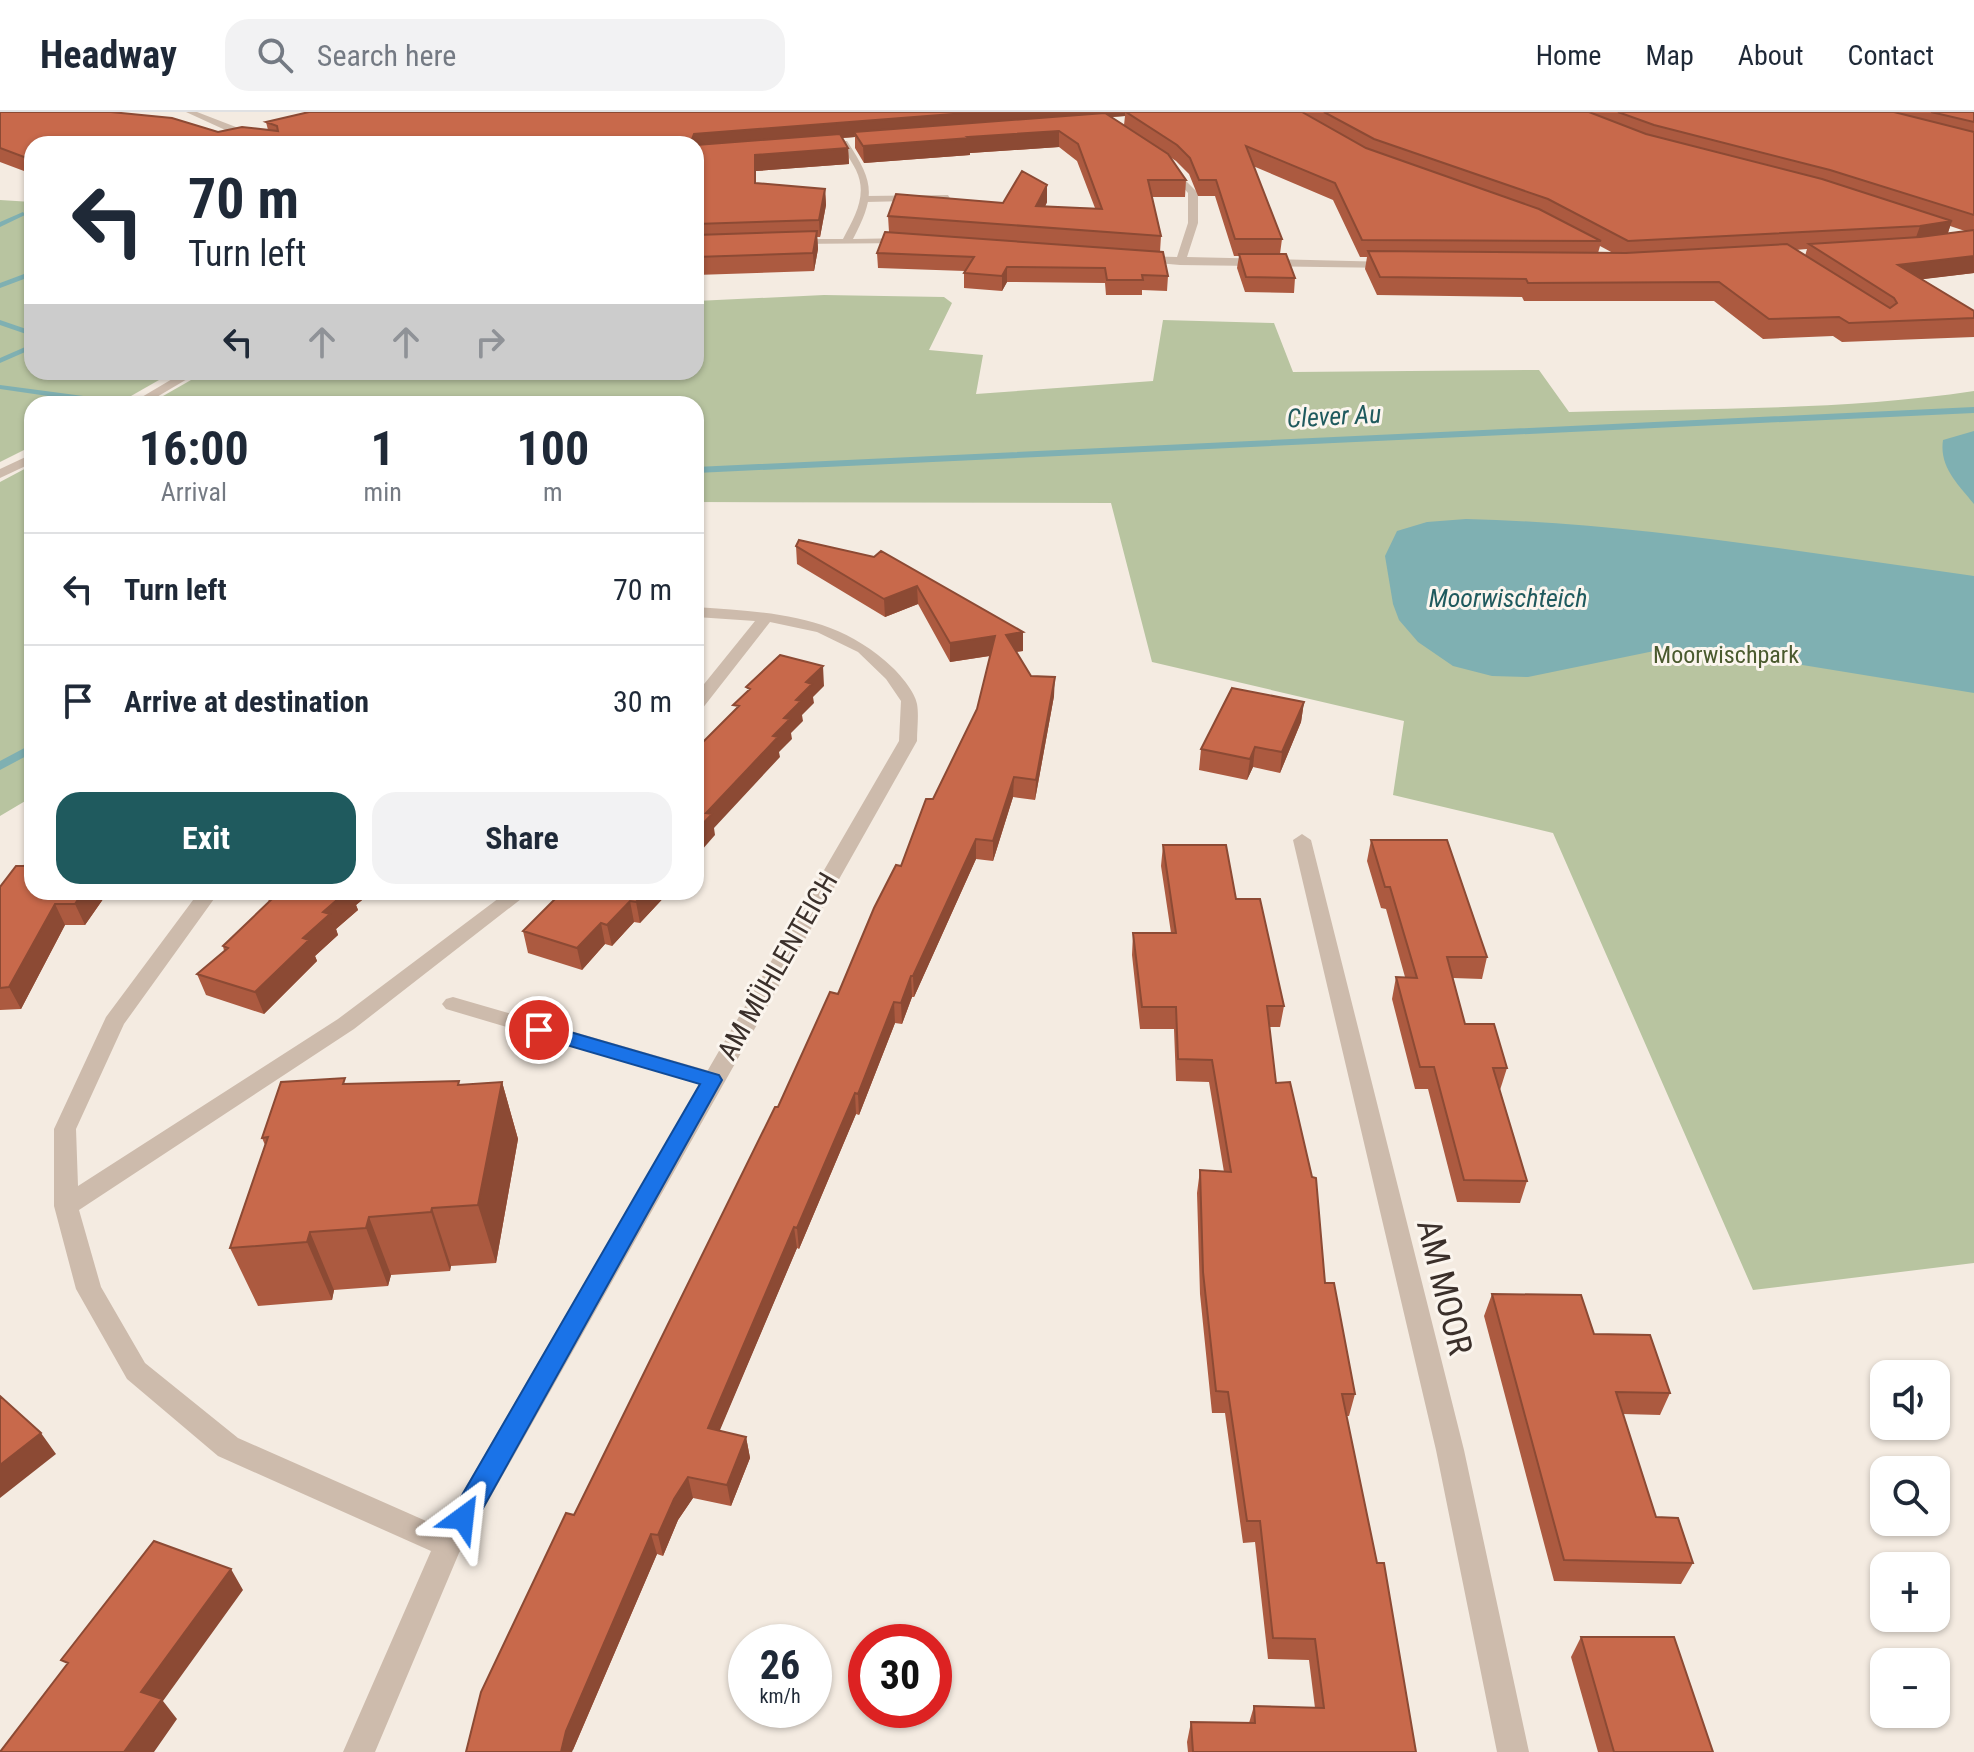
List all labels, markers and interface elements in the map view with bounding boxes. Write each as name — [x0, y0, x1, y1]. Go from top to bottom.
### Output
search box — [225, 19, 785, 91]
text: Headway — [40, 33, 177, 77]
icon: search — [253, 33, 297, 77]
text: Search here — [317, 38, 456, 73]
text: Home — [1536, 39, 1601, 72]
text: Map — [1645, 39, 1694, 72]
text: About — [1738, 39, 1804, 72]
text: Contact — [1848, 39, 1934, 72]
text: 70 m — [188, 166, 299, 232]
icon: left — [56, 168, 160, 272]
text: Turn left — [188, 233, 306, 275]
icon: left — [216, 320, 260, 364]
icon: ahead — [300, 320, 344, 364]
icon: ahead — [384, 320, 428, 364]
icon: right — [468, 320, 512, 364]
water label: Clever Au — [1286, 399, 1382, 433]
text: 16:00 — [139, 420, 249, 477]
text: 1 — [371, 420, 395, 477]
text: 100 — [516, 420, 589, 477]
text: Arrival — [161, 477, 227, 507]
text: min — [364, 477, 402, 507]
text: m — [543, 477, 563, 507]
icon: left — [56, 567, 100, 611]
text: Turn left — [124, 572, 227, 607]
text: 70 m — [613, 572, 672, 607]
water label: Moorwischteich — [1429, 583, 1587, 613]
park label: Moorwischpark — [1653, 641, 1799, 669]
icon: arrive — [56, 679, 100, 723]
text: Arrive at destination — [124, 684, 369, 719]
text: 30 m — [613, 684, 672, 719]
button: Exit — [56, 792, 356, 884]
button: Share — [372, 792, 672, 884]
street label: AM MÜHLENTEICH — [710, 867, 844, 1066]
pin — [505, 996, 573, 1064]
icon: arrive — [517, 1008, 561, 1052]
street label: AM MOOR — [1409, 1215, 1481, 1359]
map controls — [1870, 1360, 1950, 1728]
button: sound — [1870, 1360, 1950, 1440]
button: search — [1870, 1456, 1950, 1536]
position arrow — [421, 1476, 505, 1560]
button: + — [1870, 1552, 1950, 1632]
speed limit sign: 30 — [848, 1624, 952, 1728]
text: 26 — [760, 1642, 800, 1689]
button: − — [1870, 1648, 1950, 1728]
text: km/h — [759, 1684, 801, 1708]

